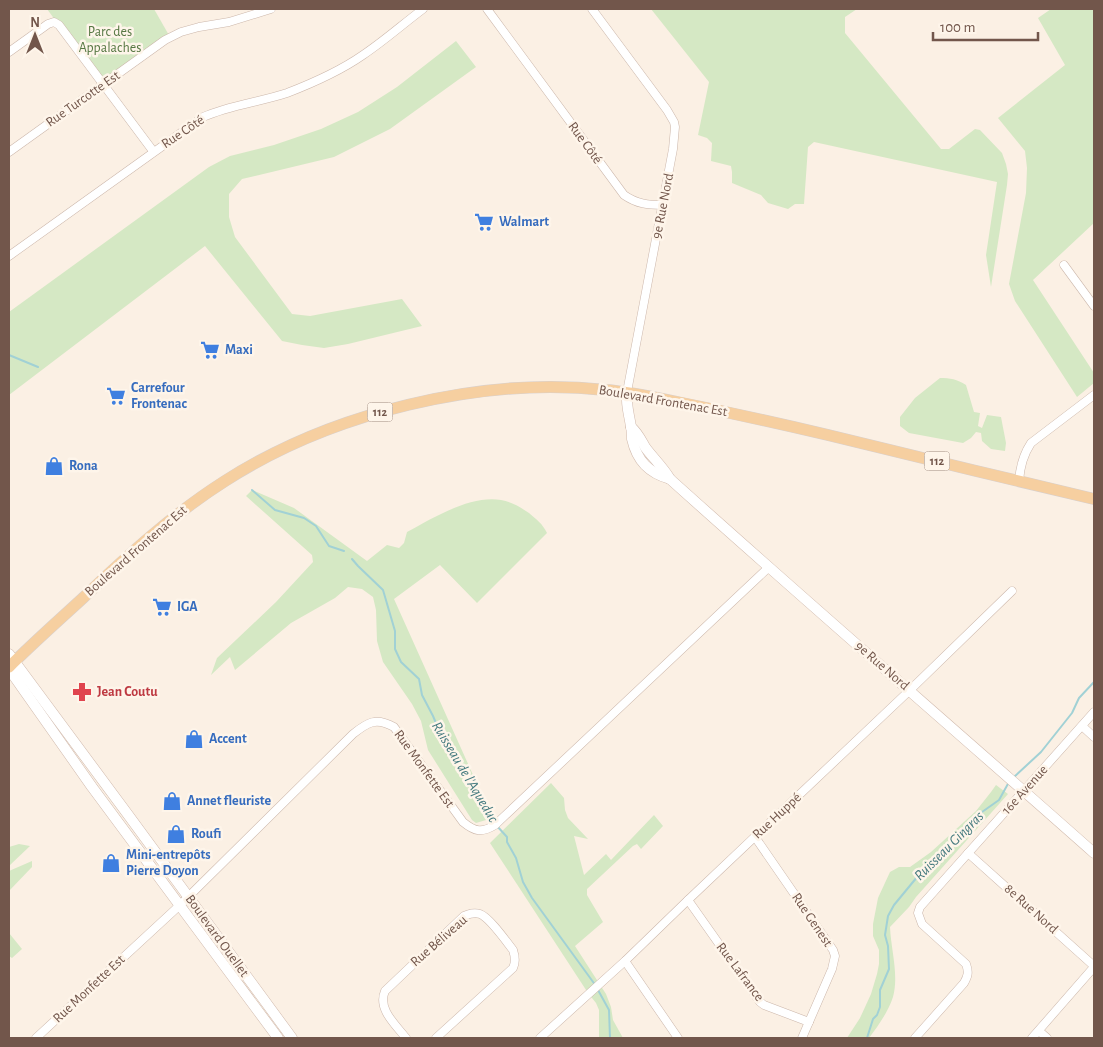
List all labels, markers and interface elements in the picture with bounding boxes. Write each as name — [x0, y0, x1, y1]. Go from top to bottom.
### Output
north arrow — [10, 10, 60, 60]
scale bar — [933, 10, 1038, 42]
text: N — [30, 16, 40, 30]
text: 100 m — [940, 20, 975, 35]
park label: Parc des Appalaches — [79, 25, 141, 55]
street label: Rue Turcotte Est — [43, 68, 123, 130]
street label: Rue Côté — [159, 113, 207, 151]
street label: Rue Côté — [565, 119, 605, 167]
street label: 9e Rue Nord — [650, 172, 676, 240]
supermarket icon: Walmart — [473, 211, 495, 233]
place label: Walmart — [499, 215, 549, 229]
supermarket icon: Maxi — [199, 339, 221, 361]
place label: Maxi — [225, 343, 253, 357]
place label: Carrefour Frontenac — [131, 381, 188, 411]
street label: Boulevard Frontenac Est — [598, 383, 729, 419]
supermarket icon: Carrefour Frontenac — [105, 385, 127, 407]
road number: 112 — [368, 402, 392, 422]
road number: 112 — [924, 452, 950, 471]
shop icon: Rona — [43, 455, 65, 477]
place label: Rona — [69, 459, 98, 473]
street label: Boulevard Frontenac Est — [82, 503, 190, 599]
supermarket icon: IGA — [151, 596, 173, 618]
place label: IGA — [177, 600, 198, 614]
street label: 9e Rue Nord — [852, 639, 912, 693]
pharmacy icon: Jean Coutu — [71, 681, 93, 703]
place label: Jean Coutu — [97, 685, 158, 699]
water label: Ruisseau de l'Aqueduc — [429, 719, 501, 826]
shop icon: Accent — [183, 728, 205, 750]
street label: Rue Monfette Est — [391, 728, 457, 811]
place label: Accent — [209, 732, 247, 746]
street label: 16e Avenue — [999, 763, 1051, 817]
shop icon: Annet fleuriste — [161, 790, 183, 812]
street label: Rue Huppé — [750, 790, 804, 842]
place label: Annet fleuriste — [187, 794, 271, 808]
water label: Ruisseau Gingras — [912, 808, 987, 883]
shop icon: Roufi — [165, 823, 187, 845]
place label: Roufi — [191, 827, 221, 841]
place label: Mini-entrepôts Pierre Doyon — [126, 848, 211, 878]
shop icon: Mini-entrepôts Pierre Doyon — [100, 852, 122, 874]
street label: 8e Rue Nord — [1002, 882, 1060, 936]
street label: Rue Genest — [789, 891, 835, 950]
street label: Boulevard Ouellet — [183, 892, 252, 980]
street label: Rue Béliveau — [408, 913, 470, 969]
street label: Rue Lafrance — [713, 940, 767, 1004]
street label: Rue Monfette Est — [50, 952, 128, 1026]

